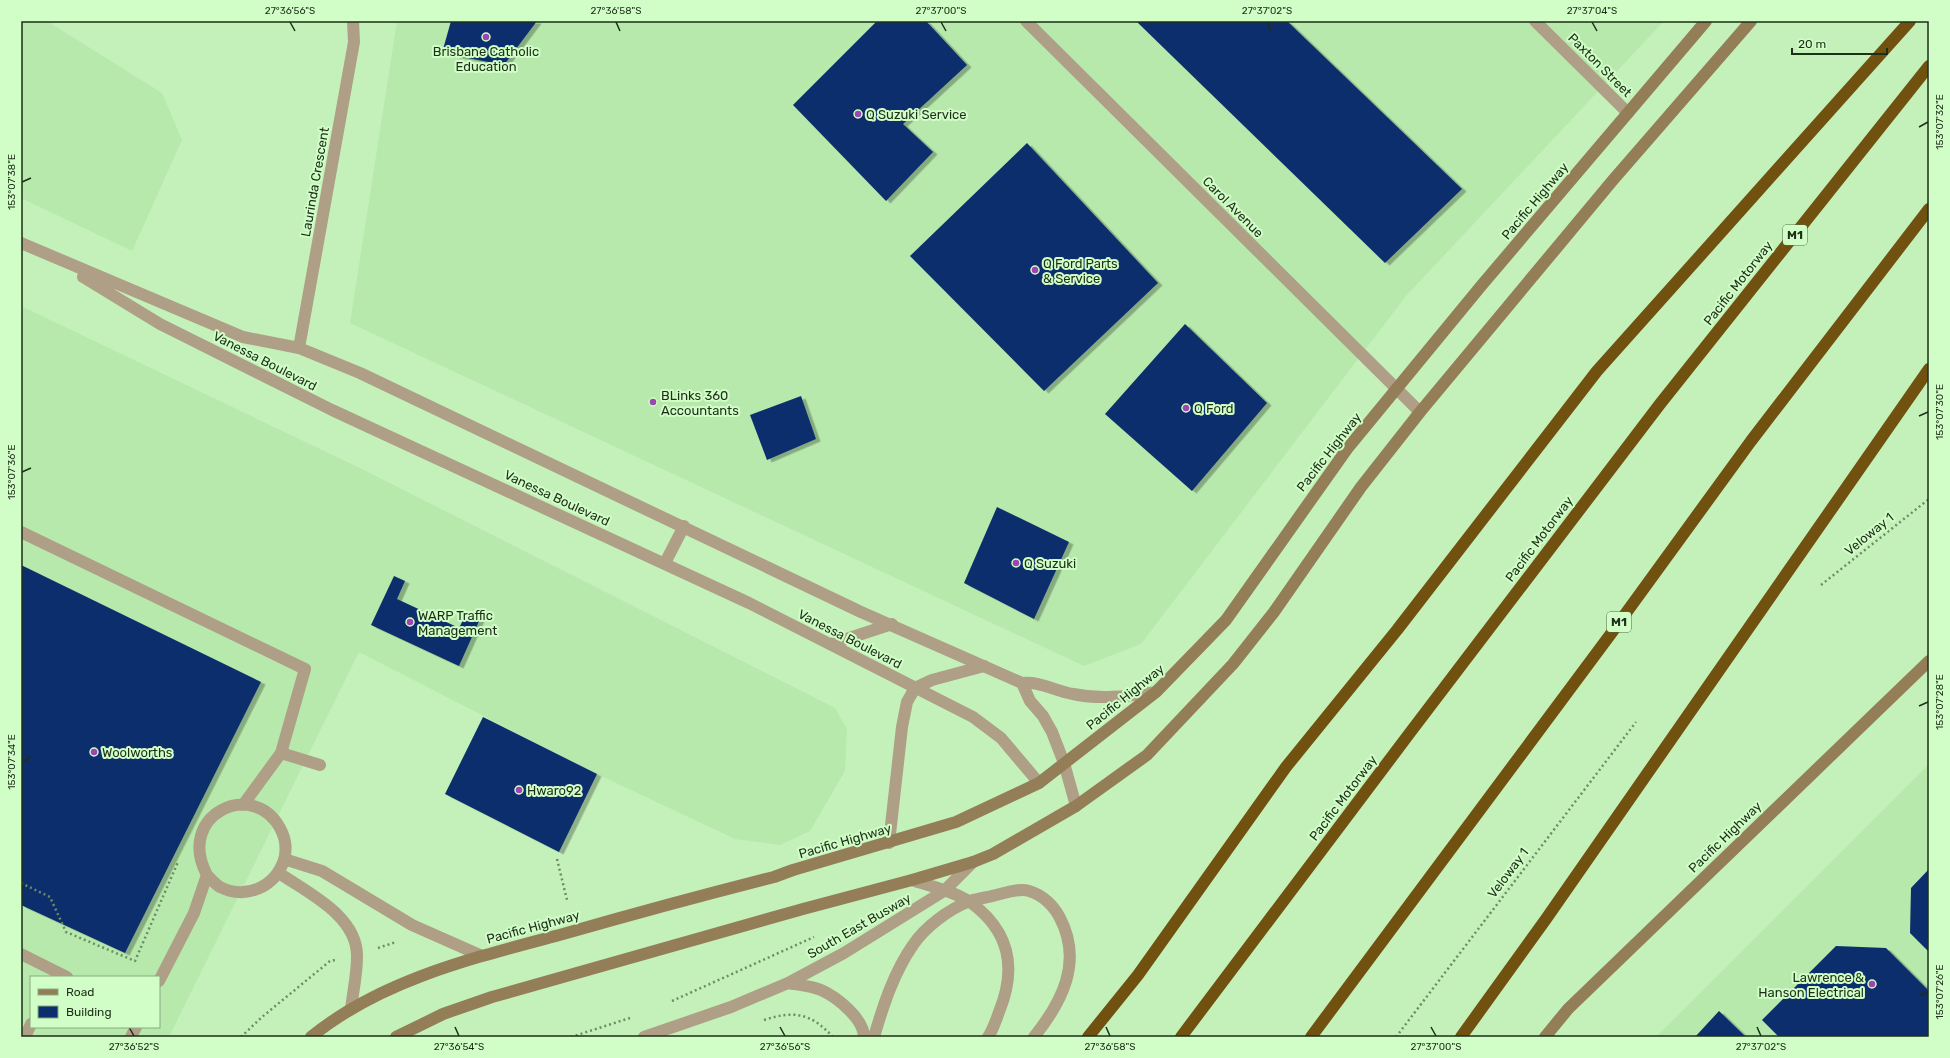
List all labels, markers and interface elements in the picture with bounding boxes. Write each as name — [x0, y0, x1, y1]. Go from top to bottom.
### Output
text: 27°36'56"S — [265, 5, 315, 17]
text: 27°36'58"S — [591, 5, 642, 17]
text: 27°37'00"S — [916, 5, 966, 17]
text: 27°37'02"S — [1242, 5, 1292, 17]
text: 27°37'04"S — [1567, 5, 1617, 17]
street label: Paxton Street — [1565, 30, 1635, 100]
scale bar — [1792, 30, 1887, 56]
marker: Brisbane Catholic Education — [481, 32, 491, 42]
text: 20 m — [1798, 37, 1826, 51]
place label: Brisbane Catholic Education — [433, 44, 539, 74]
text: 153°07'32"E — [1934, 94, 1946, 150]
place label: Q Suzuki Service — [866, 107, 967, 122]
marker: Q Suzuki Service — [853, 109, 863, 119]
street label: Laurinda Crescent — [298, 126, 332, 238]
text: 153°07'38"E — [6, 154, 18, 210]
street label: Pacific Highway — [1499, 160, 1572, 243]
street label: Carol Avenue — [1200, 174, 1266, 240]
road number: M1 — [1783, 225, 1807, 245]
street label: Pacific Motorway — [1700, 238, 1776, 328]
place label: Q Ford Parts & Service — [1043, 256, 1118, 286]
marker: Q Ford Parts & Service — [1030, 265, 1040, 275]
street label: Vanessa Boulevard — [211, 328, 319, 394]
text: 153°07'30"E — [1934, 384, 1946, 440]
place label: BLinks 360 Accountants — [661, 388, 739, 418]
marker: BLinks 360 Accountants — [648, 397, 658, 407]
place label: Q Ford — [1194, 401, 1233, 416]
marker: Q Ford — [1181, 403, 1191, 413]
street label: Pacific Highway — [1294, 410, 1365, 495]
text: 153°07'36"E — [6, 444, 18, 500]
street label: Vanessa Boulevard — [502, 467, 612, 529]
street label: Pacific Motorway — [1502, 493, 1576, 585]
street label: Veloway 1 — [1842, 510, 1896, 558]
place label: Q Suzuki — [1024, 556, 1076, 571]
marker: Q Suzuki — [1011, 558, 1021, 568]
street label: Vanessa Boulevard — [796, 606, 904, 672]
place label: WARP Traffic Management — [418, 608, 497, 639]
road number: M1 — [1607, 612, 1631, 632]
marker: WARP Traffic Management — [405, 617, 415, 627]
street label: Pacific Highway — [1083, 661, 1168, 734]
text: 153°07'28"E — [1934, 674, 1946, 730]
text: 153°07'34"E — [6, 734, 18, 790]
place label: Woolworths — [102, 745, 173, 760]
marker: Woolworths — [89, 747, 99, 757]
street label: Pacific Motorway — [1306, 752, 1380, 844]
place label: Hwaro92 — [527, 783, 581, 798]
marker: Hwaro92 — [514, 785, 524, 795]
street label: Pacific Highway — [1685, 798, 1765, 876]
street label: Pacific Highway — [797, 821, 893, 862]
street label: Veloway 1 — [1484, 845, 1532, 901]
street label: South East Busway — [805, 890, 913, 962]
street label: Pacific Highway — [485, 907, 581, 948]
text: 153°07'26"E — [1934, 964, 1946, 1020]
place label: Lawrence & Hanson Electrical — [1758, 970, 1864, 1000]
legend — [30, 976, 160, 1028]
marker: Lawrence & Hanson Electrical — [1867, 979, 1877, 989]
text: Road — [66, 985, 94, 999]
text: Building — [66, 1005, 112, 1019]
text: 27°36'52"S — [109, 1041, 159, 1053]
text: 27°36'54"S — [434, 1041, 484, 1053]
text: 27°36'56"S — [760, 1041, 810, 1053]
text: 27°36'58"S — [1085, 1041, 1136, 1053]
text: 27°37'00"S — [1411, 1041, 1461, 1053]
text: 27°37'02"S — [1736, 1041, 1786, 1053]

